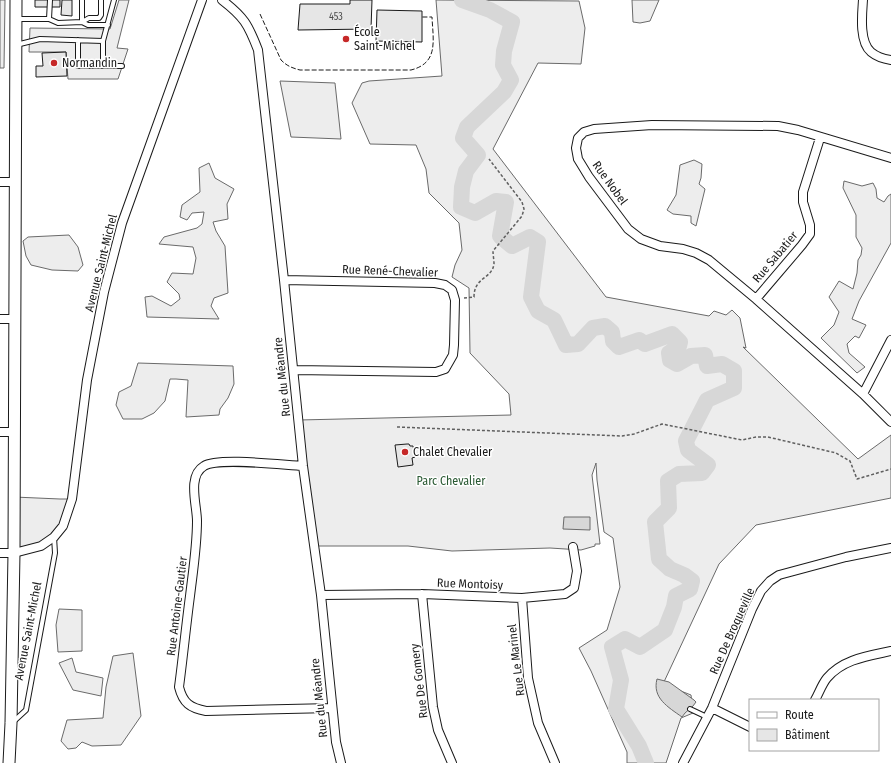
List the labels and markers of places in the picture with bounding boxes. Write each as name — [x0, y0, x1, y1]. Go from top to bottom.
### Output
place label: École Saint-Michel — [354, 24, 415, 53]
marker: École Saint-Michel — [341, 34, 351, 44]
place label: Normandin — [62, 56, 117, 70]
marker: Normandin — [49, 58, 59, 68]
place label: Chalet Chevalier — [413, 445, 493, 459]
marker: Chalet Chevalier — [400, 447, 410, 457]

